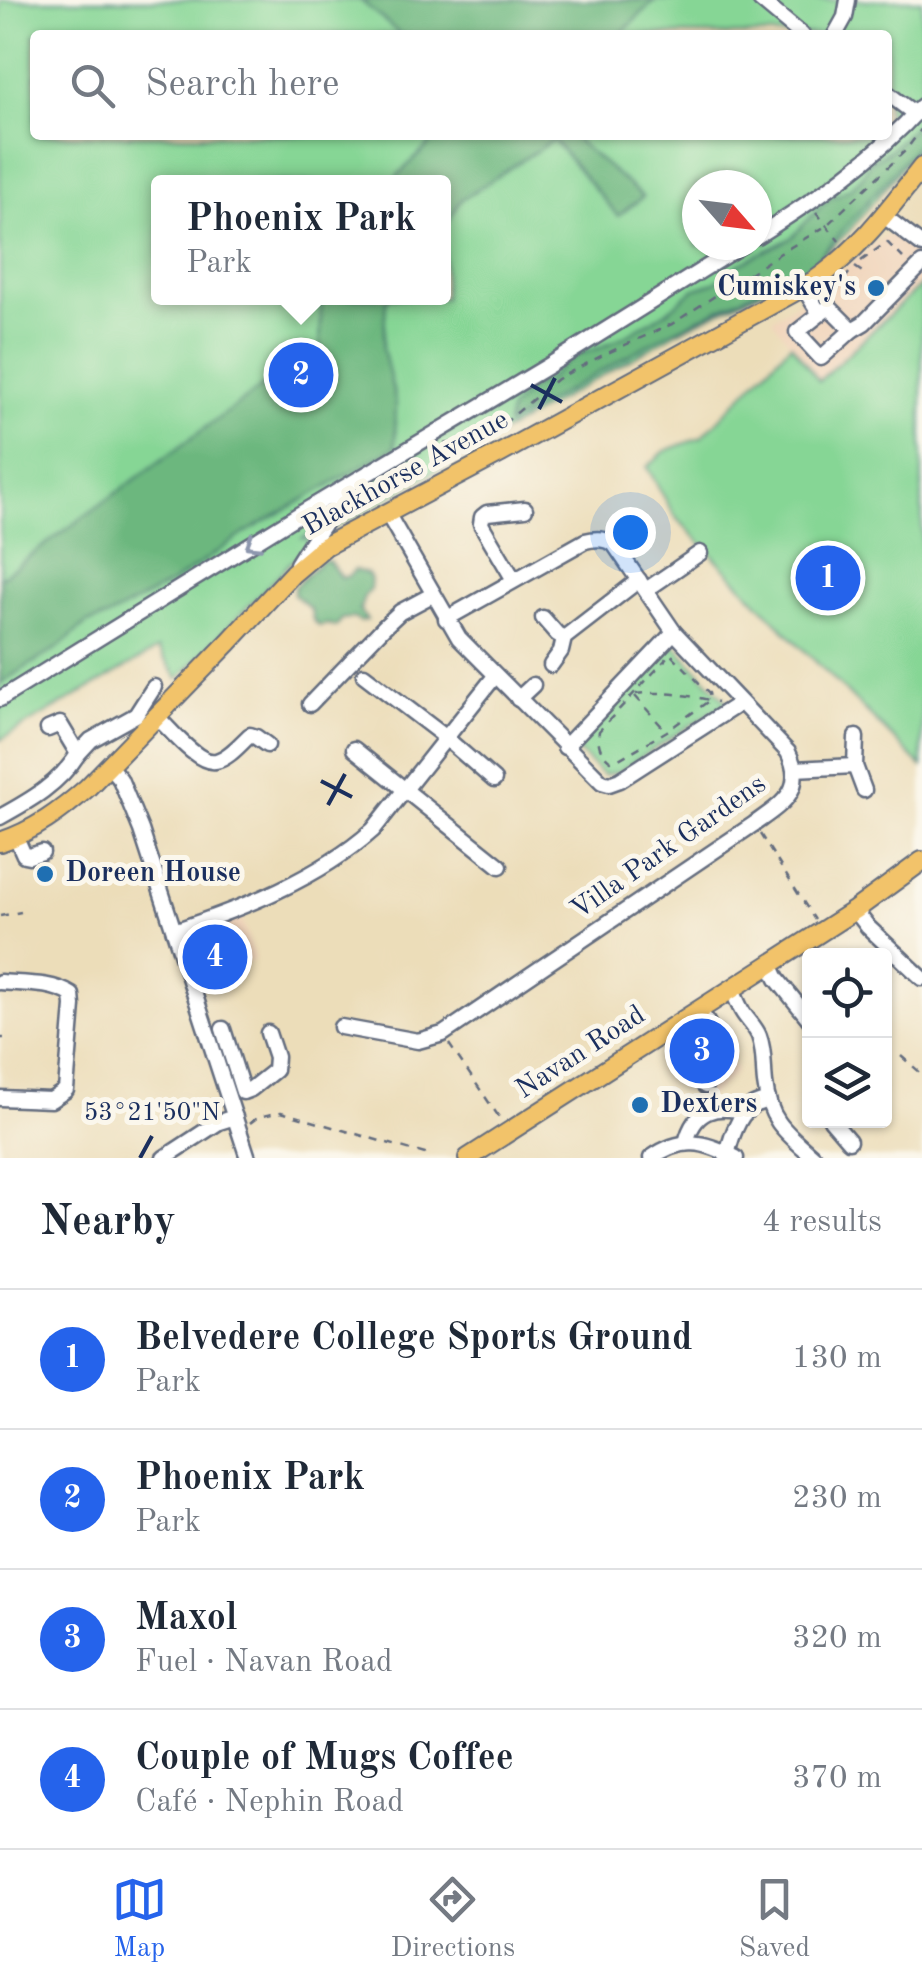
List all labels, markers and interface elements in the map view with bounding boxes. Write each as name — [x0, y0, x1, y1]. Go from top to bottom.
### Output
search box — [30, 30, 892, 140]
icon: search — [65, 58, 120, 113]
text: Search here — [145, 66, 340, 104]
north arrow — [682, 170, 772, 260]
popup — [151, 175, 451, 305]
text: Phoenix Park — [186, 201, 416, 239]
text: Park — [186, 248, 252, 280]
place label: Cumiskey's — [717, 274, 856, 302]
marker: Cumiskey's — [865, 277, 887, 299]
pin: 2 — [268, 338, 334, 412]
street label: Blackhorse Avenue — [299, 406, 513, 542]
your location — [605, 507, 656, 558]
one-way arrow — [245, 532, 263, 551]
pin: 1 — [796, 540, 860, 616]
street label: Villa Park Gardens — [567, 770, 771, 926]
place label: Doreen House — [65, 860, 241, 888]
marker: Doreen House — [34, 863, 56, 885]
pin: 4 — [182, 920, 248, 994]
map controls — [802, 948, 892, 1128]
button: locate — [802, 948, 892, 1038]
street label: Navan Road — [511, 1001, 651, 1105]
pin: 3 — [670, 1014, 734, 1088]
button: layers — [802, 1038, 892, 1128]
place label: Dexters — [660, 1091, 757, 1119]
marker: Dexters — [629, 1094, 651, 1116]
text: 53°21'50"N — [84, 1101, 220, 1126]
text: Nearby — [40, 1202, 176, 1244]
text: 4 results — [762, 1207, 882, 1239]
text: Belvedere College Sports Ground — [135, 1320, 692, 1358]
text: 1 — [63, 1343, 82, 1375]
text: 130 m — [792, 1343, 882, 1375]
text: Park — [135, 1367, 201, 1399]
text: Phoenix Park — [135, 1460, 365, 1498]
text: 2 — [63, 1483, 82, 1515]
text: 230 m — [792, 1483, 882, 1515]
text: Park — [135, 1507, 201, 1539]
text: Maxol — [135, 1600, 238, 1638]
text: 3 — [63, 1623, 82, 1655]
text: 320 m — [792, 1623, 882, 1655]
text: Fuel · Navan Road — [135, 1647, 393, 1679]
text: Couple of Mugs Coffee — [135, 1740, 514, 1778]
text: 4 — [63, 1763, 82, 1795]
text: 370 m — [792, 1763, 882, 1795]
text: Café · Nephin Road — [135, 1787, 404, 1819]
tab: Map — [112, 1872, 167, 1967]
tab: Directions — [391, 1872, 515, 1967]
tab: Saved — [739, 1872, 810, 1967]

